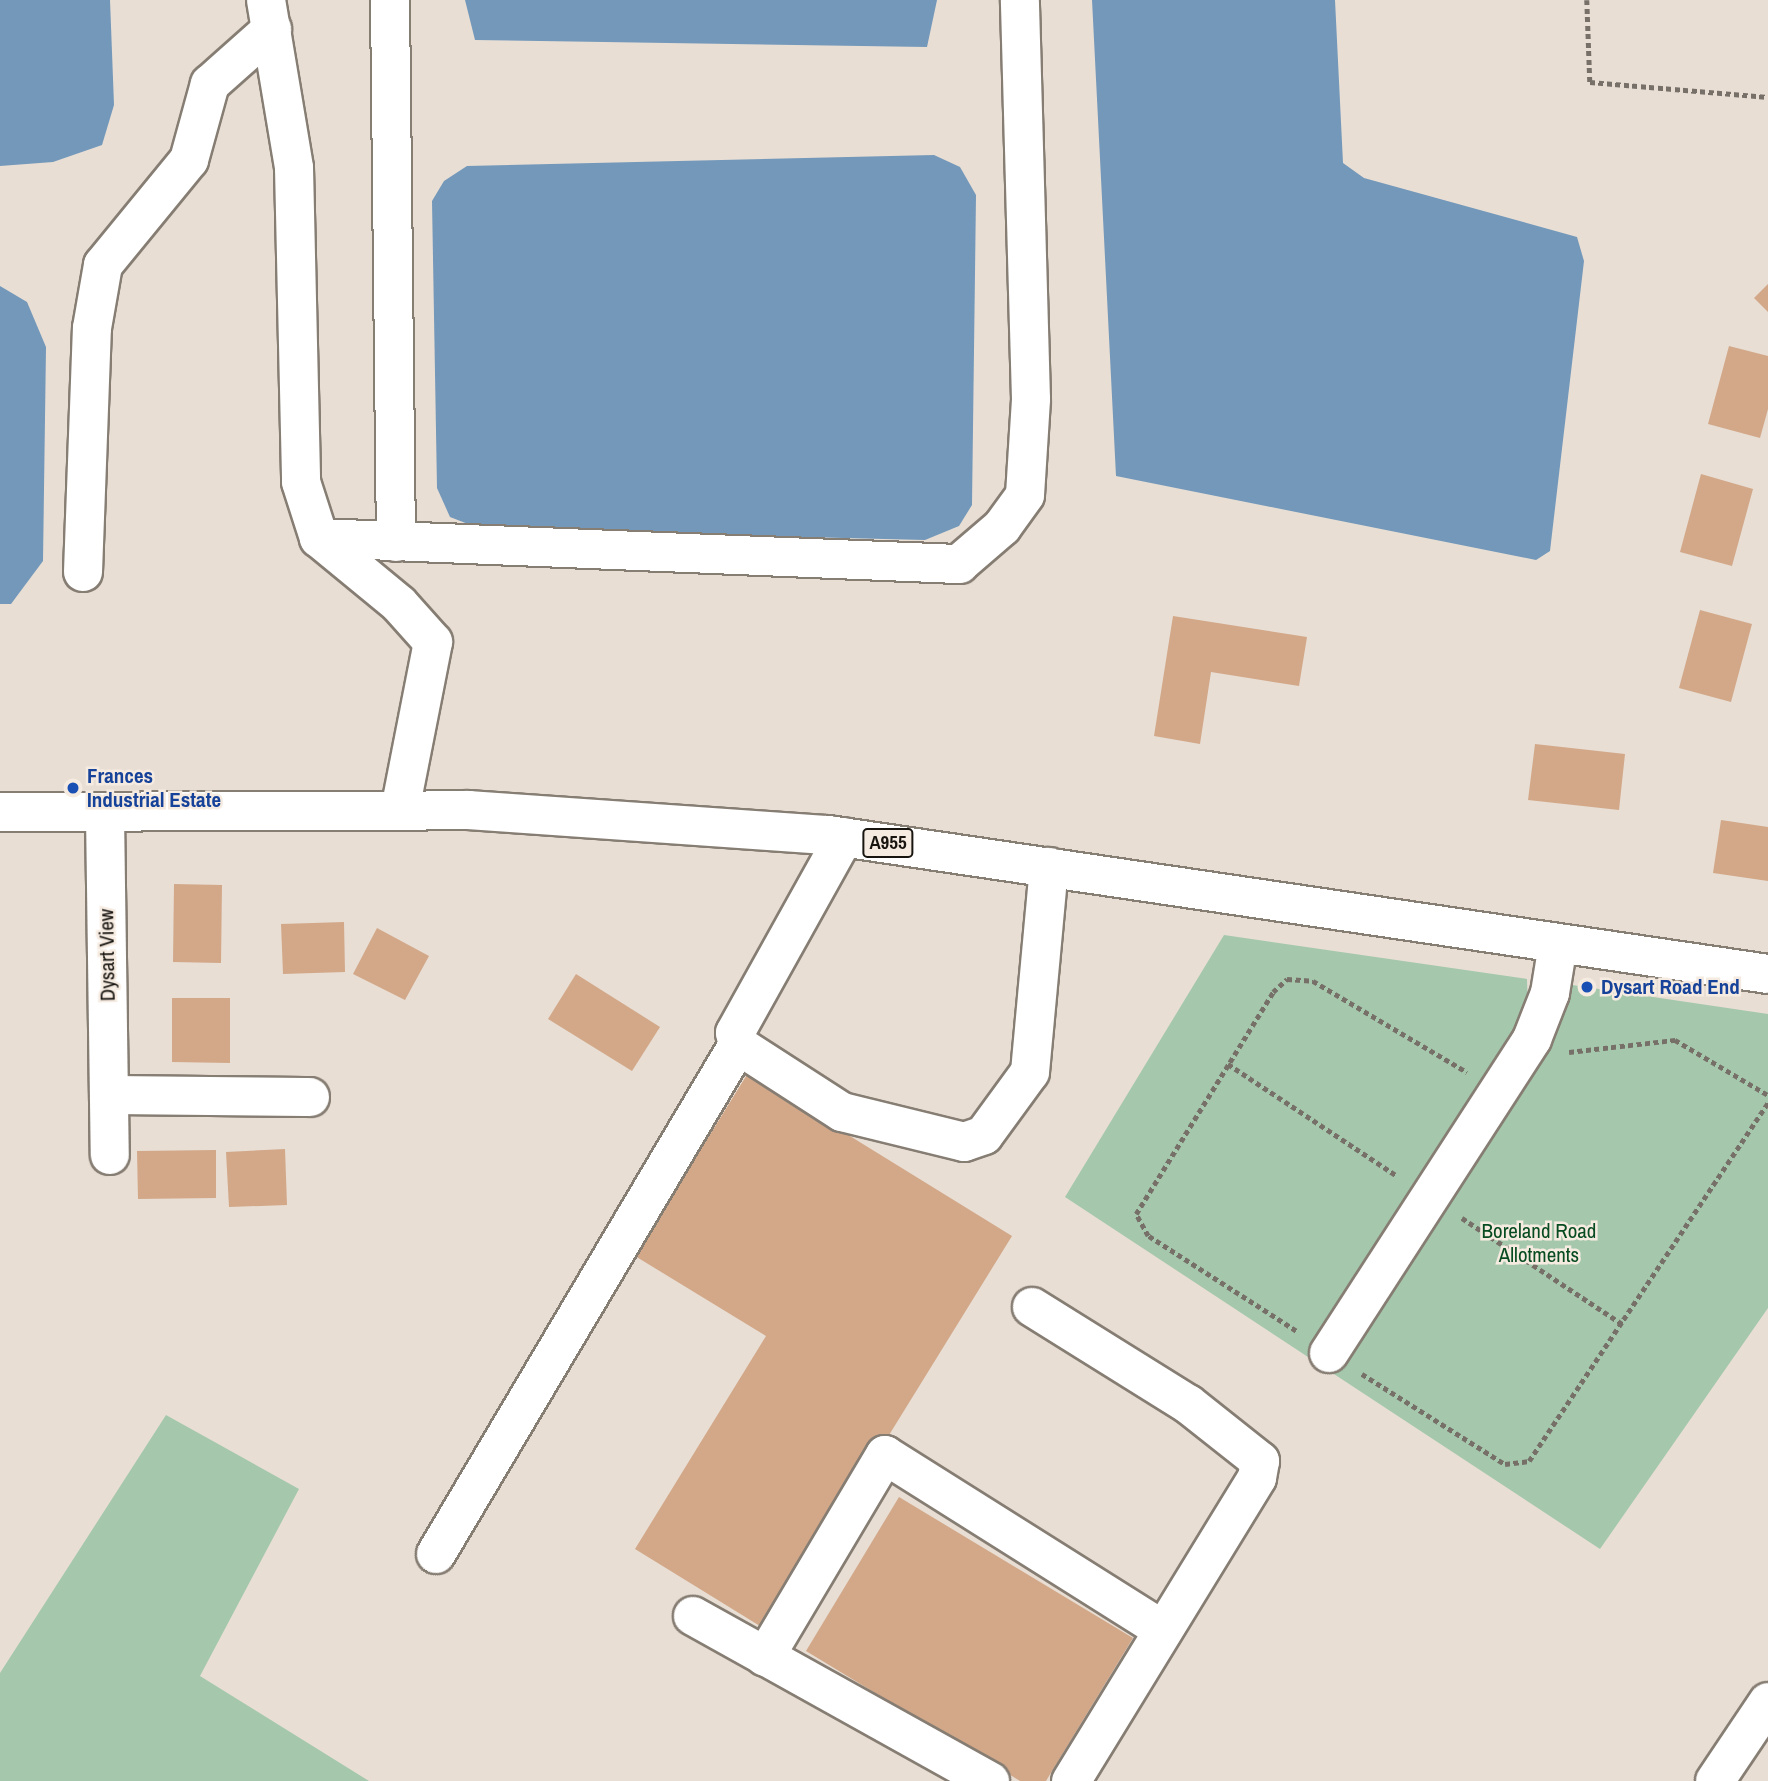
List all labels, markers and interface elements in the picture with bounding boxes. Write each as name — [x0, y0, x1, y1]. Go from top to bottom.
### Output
place label: Frances Industrial Estate — [87, 763, 221, 813]
marker: Frances Industrial Estate — [65, 780, 81, 796]
road number: A955 — [862, 828, 914, 858]
street label: Dysart View — [94, 909, 120, 1001]
place label: Dysart Road End — [1601, 974, 1740, 1000]
marker: Dysart Road End — [1579, 979, 1595, 995]
park label: Boreland Road Allotments — [1482, 1218, 1596, 1268]

